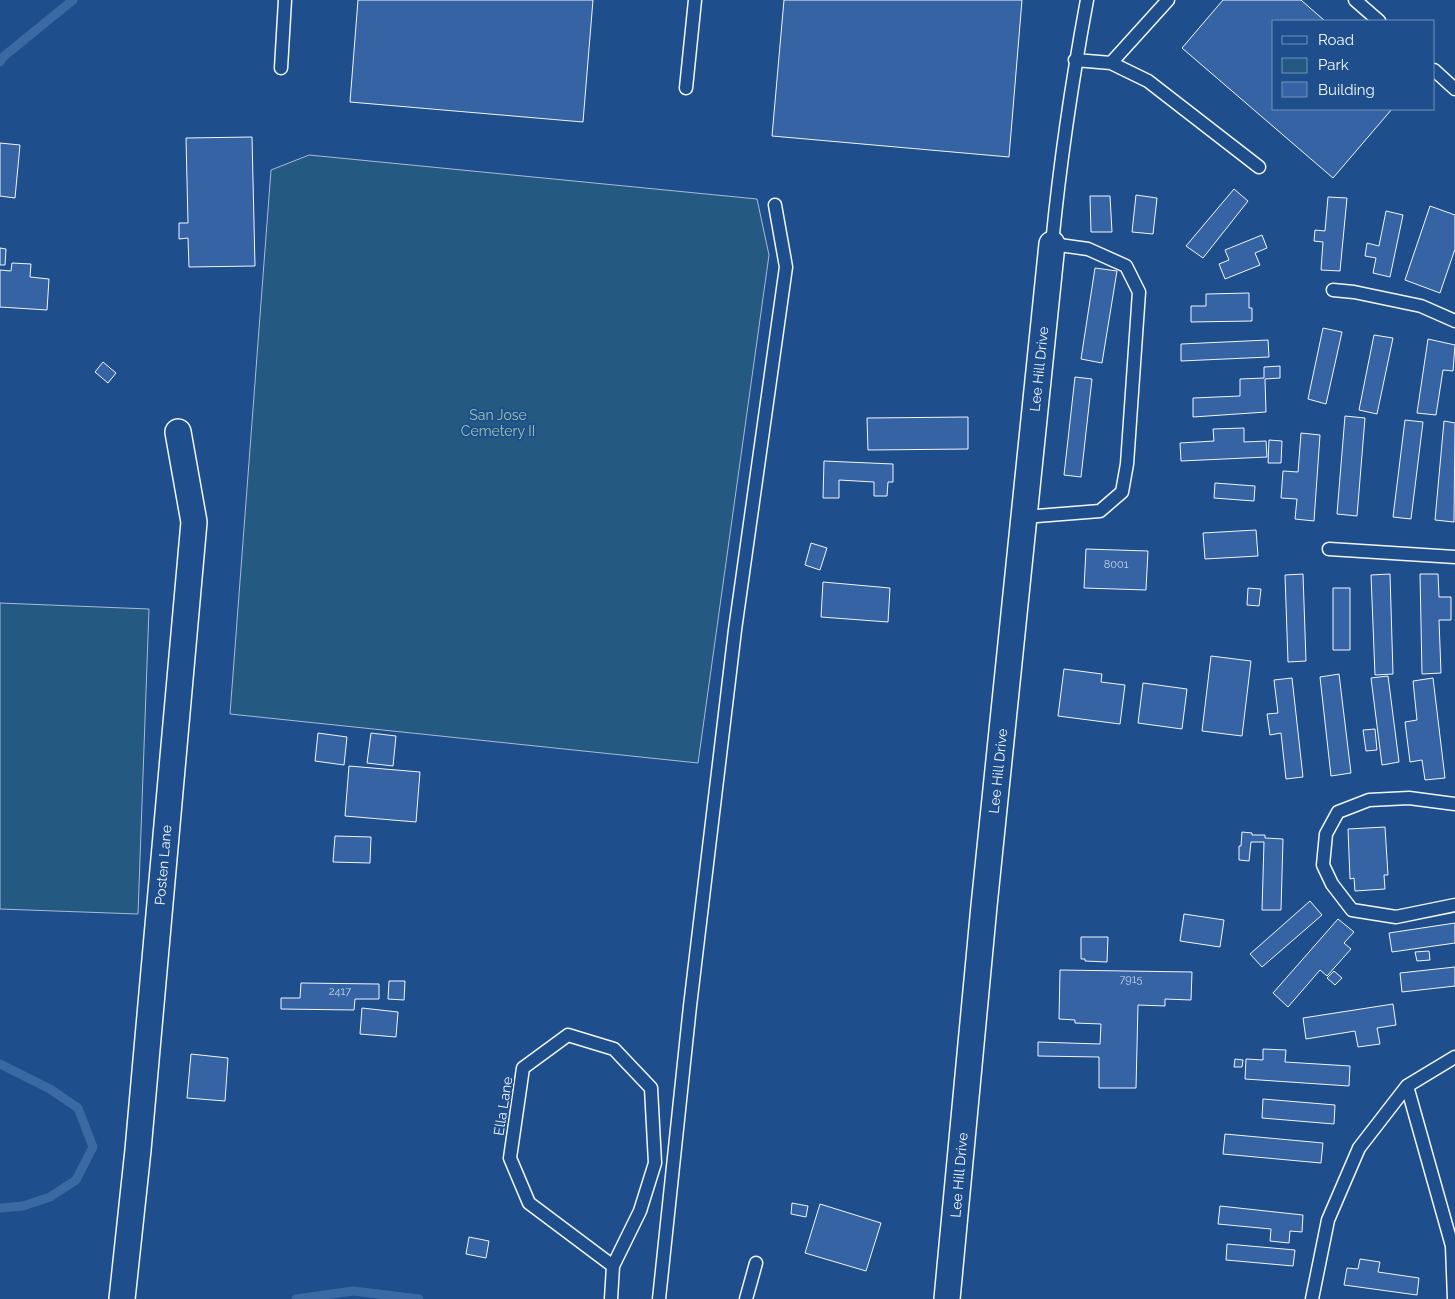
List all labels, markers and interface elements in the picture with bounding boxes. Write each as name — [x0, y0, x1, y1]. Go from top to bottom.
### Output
legend — [1272, 20, 1435, 110]
text: Road — [1318, 31, 1354, 49]
text: Park — [1318, 56, 1349, 74]
text: Building — [1318, 81, 1375, 99]
street label: Lee Hill Drive — [1027, 326, 1051, 412]
park label: San Jose Cemetery II — [461, 407, 535, 439]
house number: 8001 — [1104, 558, 1129, 571]
street label: Lee Hill Drive — [986, 728, 1010, 814]
street label: Posten Lane — [152, 824, 174, 906]
house number: 7915 — [1119, 973, 1143, 986]
house number: 2417 — [329, 985, 351, 998]
street label: Ella Lane — [490, 1075, 516, 1137]
street label: Lee Hill Drive — [947, 1132, 971, 1218]

